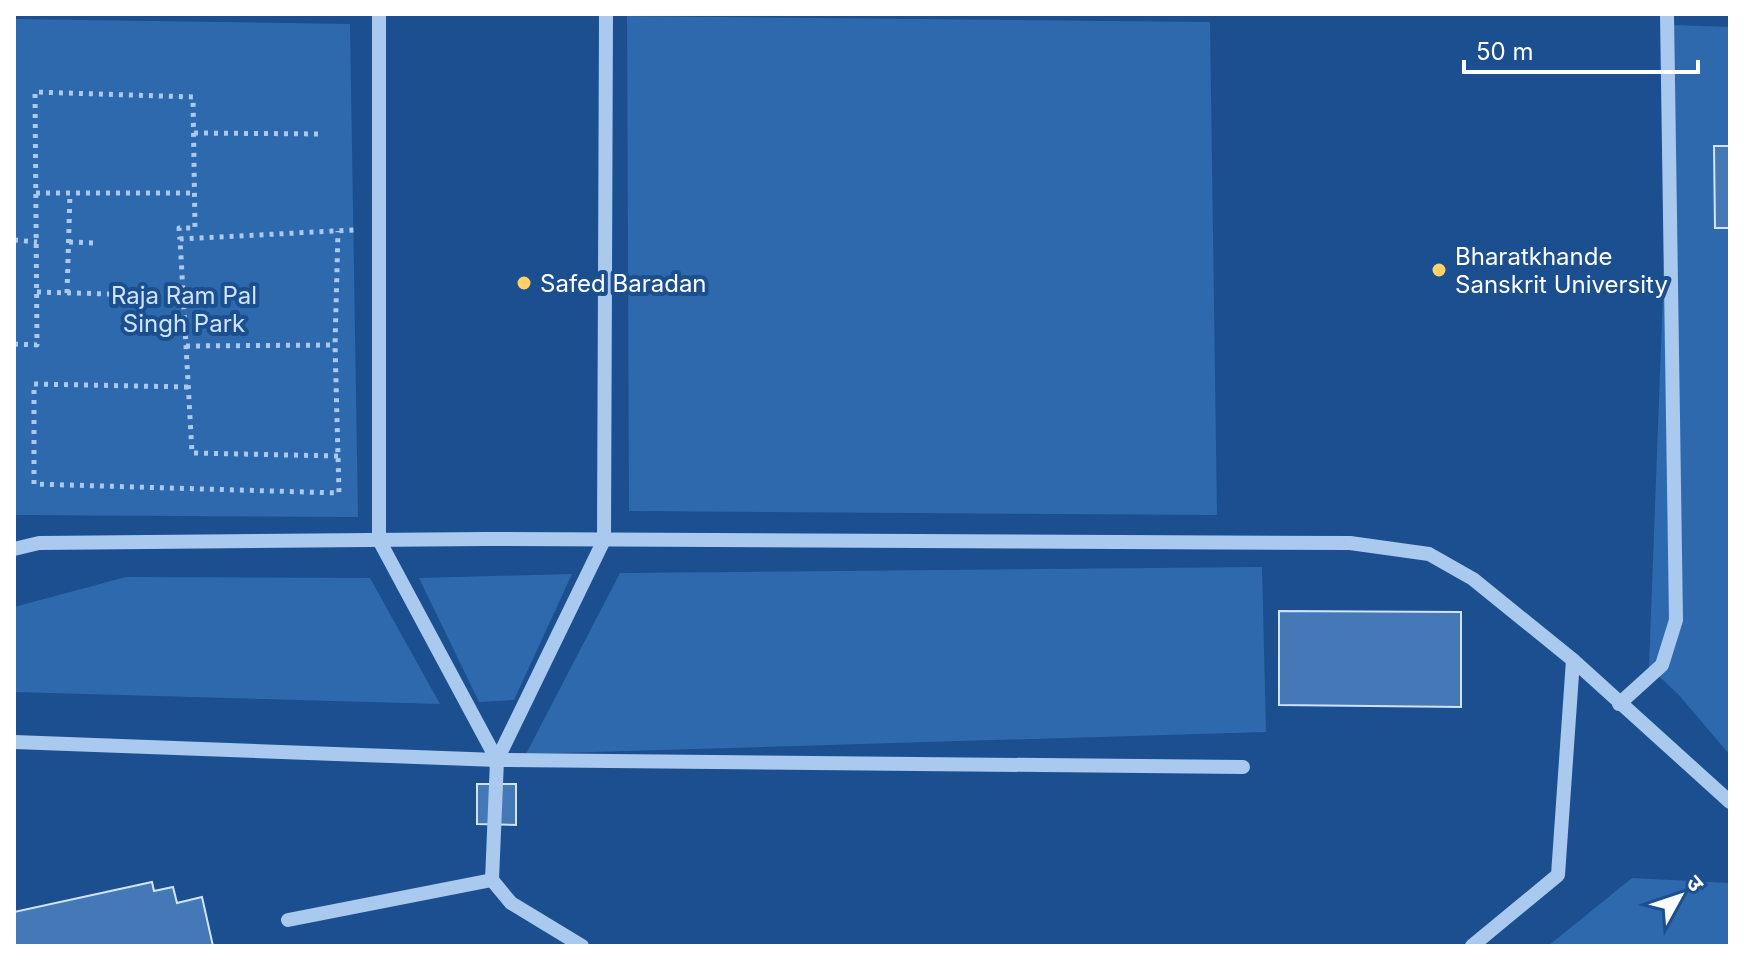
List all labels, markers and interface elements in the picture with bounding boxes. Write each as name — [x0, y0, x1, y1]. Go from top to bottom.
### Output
scale bar — [1464, 24, 1698, 74]
text: 50 m — [1476, 37, 1534, 66]
place label: Bharatkhande Sanskrit University — [1455, 242, 1668, 299]
marker: Bharatkhande Sanskrit University — [1430, 261, 1448, 279]
place label: Safed Baradan — [540, 269, 707, 298]
marker: Safed Baradan — [515, 274, 533, 292]
park label: Raja Ram Pal Singh Park — [111, 281, 257, 338]
north arrow — [1640, 856, 1720, 936]
text: उ — [1681, 870, 1710, 897]

